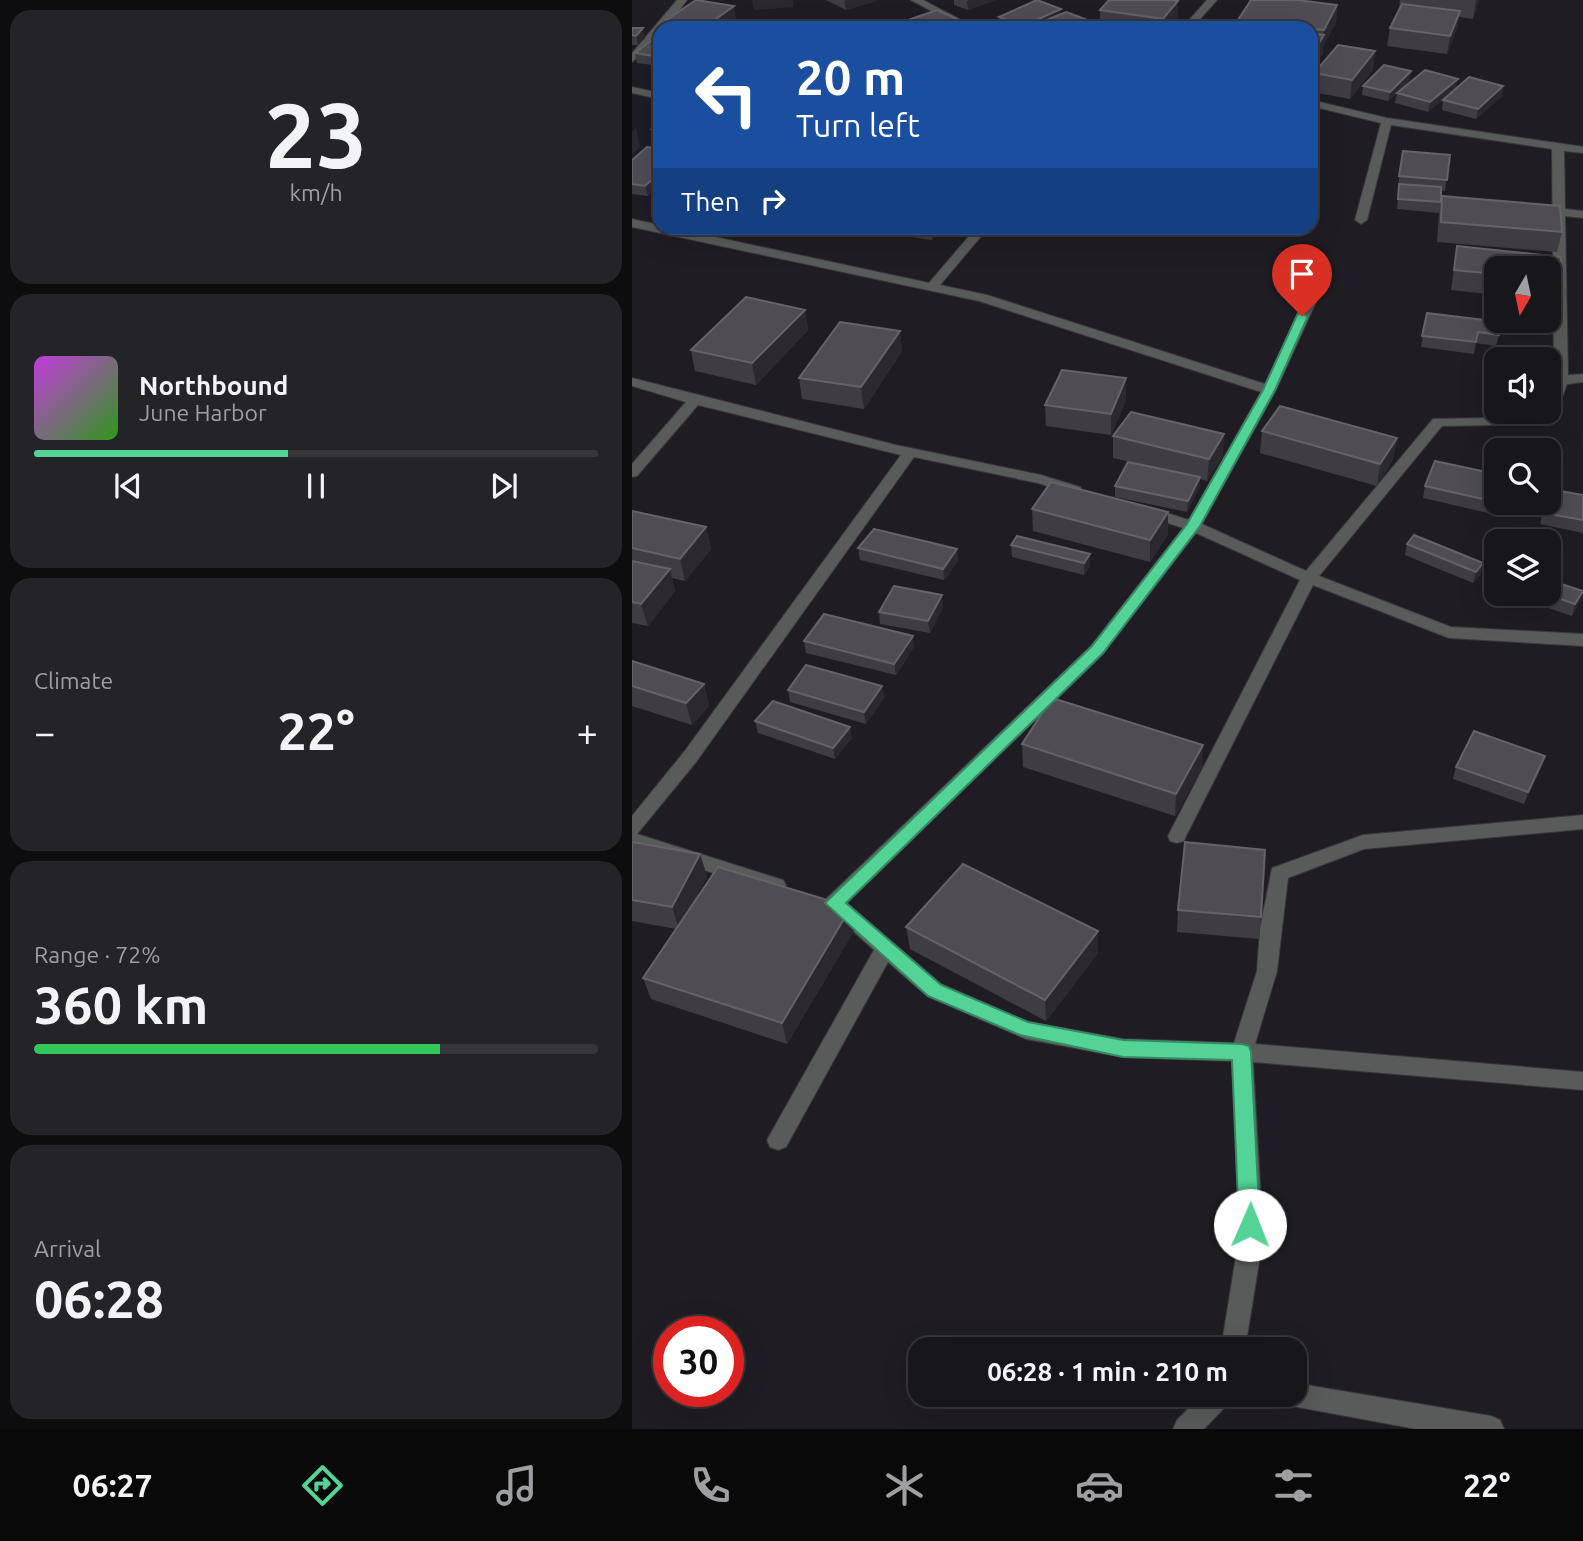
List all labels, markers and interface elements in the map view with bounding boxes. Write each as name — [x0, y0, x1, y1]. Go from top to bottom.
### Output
icon: left — [681, 49, 772, 140]
text: 20 m — [796, 49, 905, 104]
text: 23 — [265, 83, 367, 185]
text: Turn left — [796, 107, 920, 143]
text: km/h — [289, 180, 343, 205]
icon: right — [754, 182, 792, 220]
text: Then — [681, 187, 740, 216]
pin — [1272, 244, 1332, 316]
icon: arrive — [1283, 255, 1321, 293]
north arrow — [1484, 256, 1561, 332]
map controls — [1484, 256, 1561, 606]
button: sound — [1484, 347, 1561, 424]
text: Northbound — [139, 371, 288, 400]
text: June Harbor — [139, 400, 267, 425]
button: search — [1484, 438, 1561, 515]
icon: previous — [109, 467, 147, 505]
icon: pause — [297, 467, 335, 505]
icon: next — [485, 467, 523, 505]
button: layers — [1484, 529, 1561, 606]
text: Climate — [34, 668, 113, 693]
text: 22° — [277, 702, 355, 760]
text: − — [34, 711, 55, 753]
text: + — [577, 711, 598, 753]
text: Range · 72% — [34, 942, 161, 967]
text: 360 km — [34, 976, 208, 1034]
position arrow — [1213, 1188, 1287, 1262]
text: Arrival — [34, 1236, 101, 1261]
text: 06:28 — [34, 1270, 164, 1328]
speed limit sign: 30 — [653, 1316, 744, 1407]
text: 06:28 · 1 min · 210 m — [987, 1357, 1228, 1386]
icon: directions — [298, 1461, 347, 1510]
icon: music — [492, 1461, 541, 1510]
icon: phone — [686, 1461, 735, 1510]
icon: climate — [880, 1461, 929, 1510]
icon: car — [1075, 1461, 1124, 1510]
icon: filters — [1269, 1461, 1318, 1510]
text: 06:27 — [73, 1467, 153, 1503]
text: 22° — [1463, 1467, 1510, 1503]

